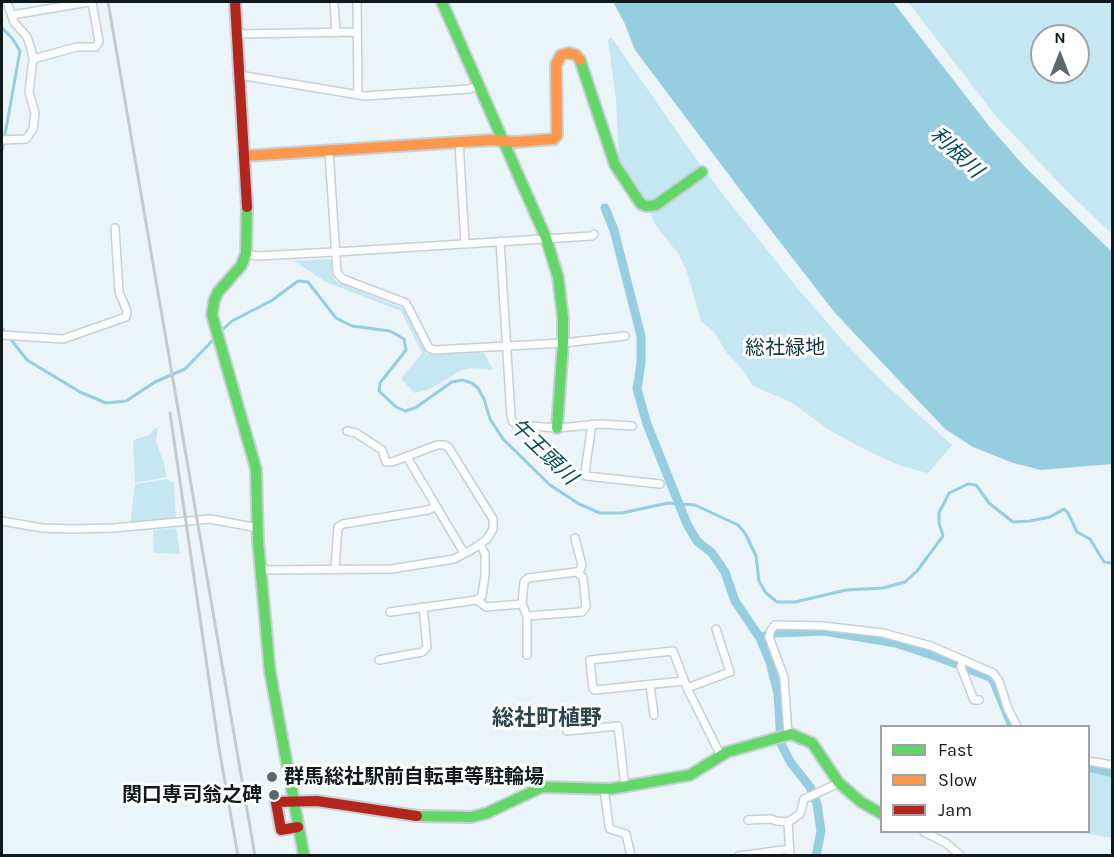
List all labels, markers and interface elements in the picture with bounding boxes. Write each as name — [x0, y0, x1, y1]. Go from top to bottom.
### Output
north arrow — [1030, 24, 1090, 84]
text: N — [1054, 28, 1066, 47]
water label: 利根川 — [924, 122, 988, 184]
park label: 総社緑地 — [745, 336, 825, 360]
water label: 午王頭川 — [504, 414, 582, 490]
district label: 総社町植野 — [492, 706, 602, 732]
legend — [880, 725, 1090, 833]
text: Fast — [938, 739, 973, 761]
place label: 群馬総社駅前自転車等駐輪場 — [284, 765, 544, 789]
text: Slow — [938, 769, 977, 791]
marker: 群馬総社駅前自転車等駐輪場 — [265, 770, 279, 784]
place label: 関口専司翁之碑 — [122, 783, 262, 807]
marker: 関口専司翁之碑 — [267, 788, 281, 802]
text: Jam — [938, 799, 972, 821]

